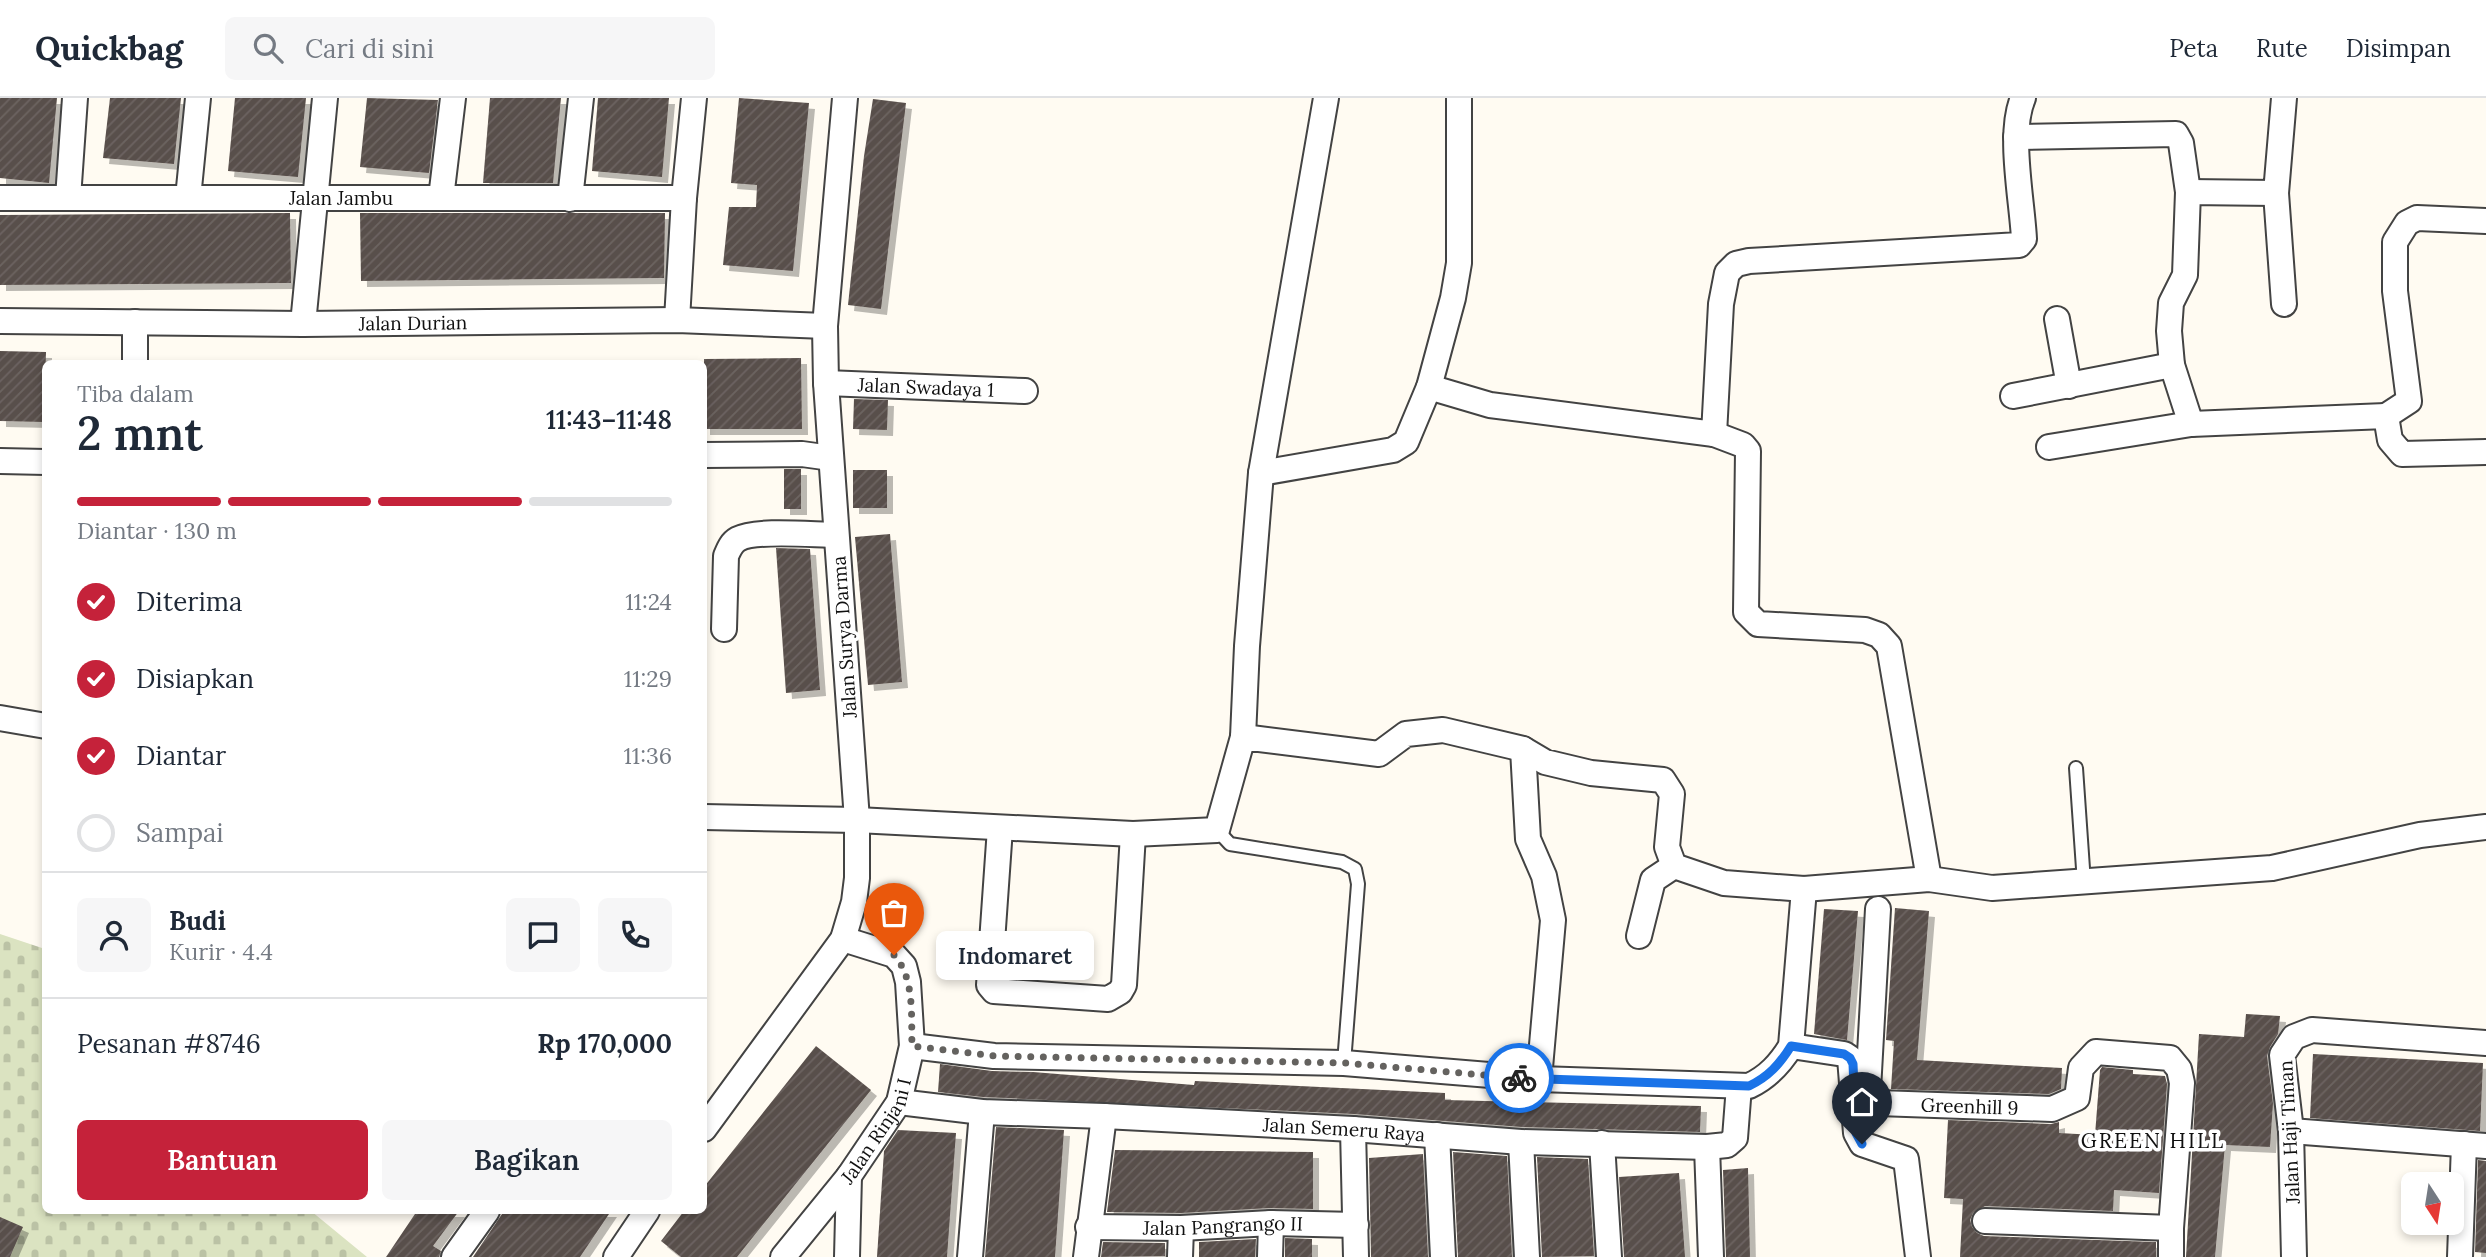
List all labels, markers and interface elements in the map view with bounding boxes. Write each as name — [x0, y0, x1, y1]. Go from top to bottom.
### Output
search box — [225, 17, 715, 80]
text: Quickbag — [35, 27, 183, 69]
icon: search — [249, 29, 287, 67]
text: Cari di sini — [305, 32, 434, 65]
text: Peta — [2169, 33, 2218, 64]
text: Rute — [2256, 33, 2308, 64]
text: Disimpan — [2346, 33, 2451, 64]
street label: Jalan Jambu — [288, 186, 393, 210]
street label: Jalan Durian — [358, 310, 467, 335]
street label: Jalan Swadaya 1 — [856, 372, 995, 402]
text: Tiba dalam — [77, 379, 194, 408]
text: 11:43–11:48 — [546, 403, 672, 436]
text: 2 mnt — [77, 404, 203, 463]
text: Diantar · 130 m — [77, 516, 237, 545]
street label: Jalan Surya Darma — [826, 555, 862, 720]
icon: check — [77, 583, 115, 621]
text: Diterima — [136, 585, 242, 618]
text: 11:24 — [625, 587, 672, 616]
icon: check — [77, 660, 115, 698]
text: Disiapkan — [136, 662, 254, 695]
text: 11:29 — [624, 664, 672, 693]
icon: check — [77, 737, 115, 775]
text: Diantar — [136, 739, 226, 772]
text: 11:36 — [623, 741, 672, 770]
text: Sampai — [136, 816, 224, 849]
pin — [864, 883, 924, 955]
icon: bag — [875, 894, 913, 932]
button: person — [77, 898, 151, 972]
button: chat — [506, 898, 580, 972]
button: phone — [598, 898, 672, 972]
text: Budi — [169, 904, 226, 937]
callout: Indomaret — [936, 930, 1094, 980]
text: Kurir · 4.4 — [169, 937, 273, 966]
text: Indomaret — [958, 941, 1072, 970]
text: Pesanan #8746 — [77, 1027, 261, 1060]
text: Rp 170,000 — [537, 1027, 672, 1060]
courier — [1484, 1043, 1554, 1113]
icon: bike — [1500, 1059, 1538, 1097]
street label: Jalan Haji Timan — [2273, 1060, 2305, 1205]
pin — [1832, 1072, 1892, 1144]
street label: Jalan Rinjani I — [835, 1076, 916, 1189]
icon: home — [1843, 1083, 1881, 1121]
street label: Greenhill 9 — [1920, 1092, 2019, 1120]
street label: Jalan Semeru Raya — [1261, 1112, 1426, 1147]
button: Bantuan — [77, 1120, 368, 1200]
button: Bagikan — [382, 1120, 672, 1200]
district label: GREEN HILL — [2081, 1127, 2225, 1154]
north arrow — [2401, 1172, 2464, 1236]
map controls — [2401, 1172, 2464, 1235]
street label: Jalan Pangrango II — [1142, 1211, 1303, 1240]

